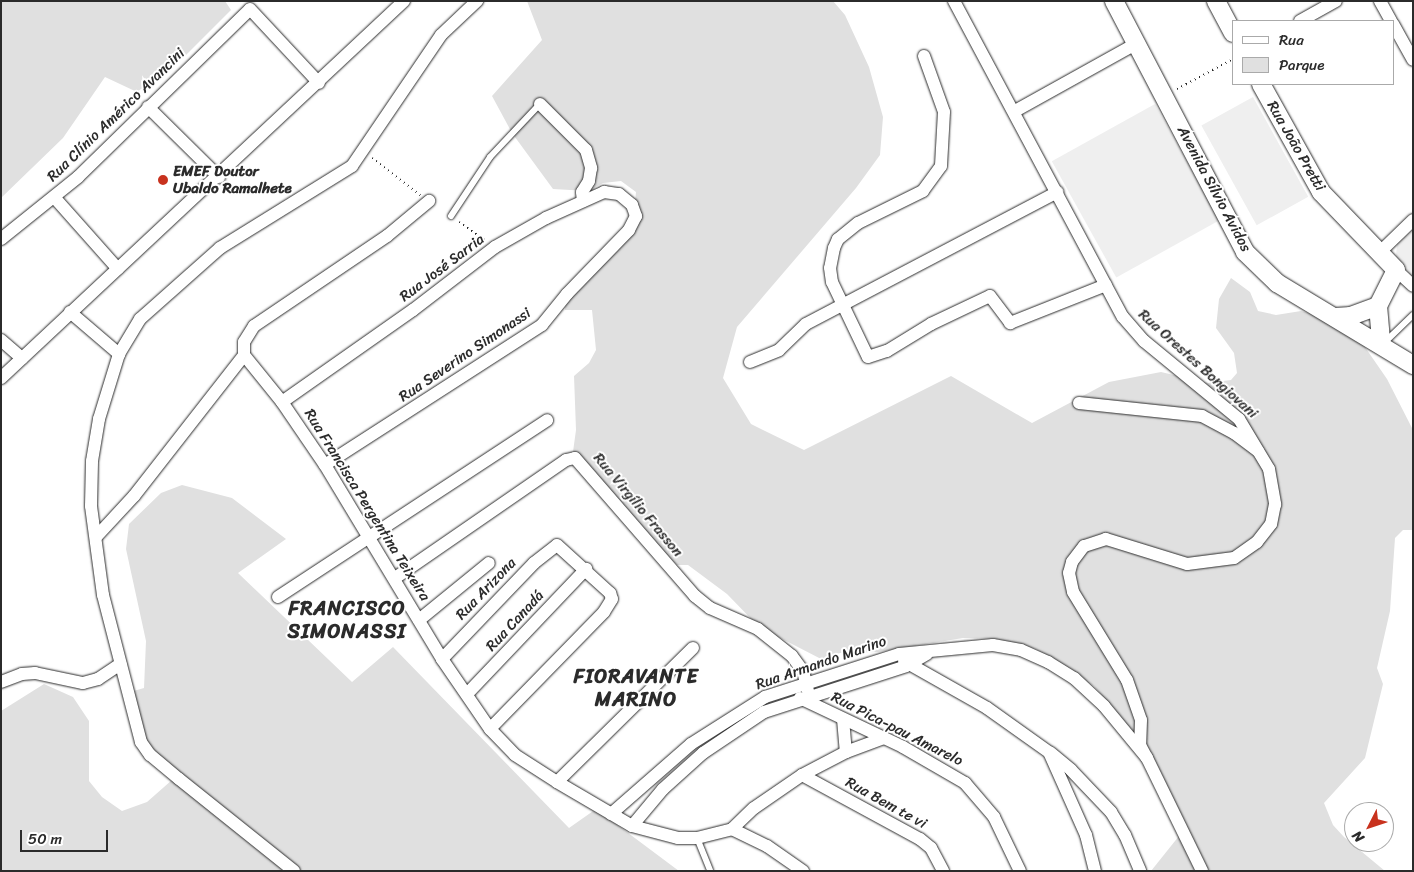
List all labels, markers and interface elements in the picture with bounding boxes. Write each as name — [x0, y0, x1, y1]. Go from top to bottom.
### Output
legend — [1232, 20, 1394, 85]
text: Rua — [1279, 27, 1304, 53]
street label: Rua Clínio Américo Avancini — [43, 44, 189, 186]
text: Parque — [1279, 52, 1324, 78]
street label: Rua João Pretti — [1263, 97, 1329, 195]
street label: Avenida Sílvio Avidos — [1173, 123, 1255, 255]
place label: EMEF Doutor Ubaldo Ramalhete — [173, 162, 292, 197]
marker: EMEF Doutor Ubaldo Ramalhete — [157, 174, 169, 186]
street label: Rua José Sarria — [396, 230, 488, 306]
street label: Rua Severino Simonassi — [395, 304, 535, 406]
street label: Rua Orestes Bongiovani — [1135, 306, 1261, 422]
street label: Rua Francisca Pergentina Teixeira — [300, 405, 434, 605]
street label: Rua Virgílio Frasson — [589, 449, 687, 561]
street label: Rua Arizona — [452, 554, 520, 624]
street label: Rua Canadá — [482, 587, 548, 655]
district label: FRANCISCO SIMONASSI — [286, 596, 408, 643]
street label: Rua Armando Marino — [753, 632, 889, 694]
district label: FIORAVANTE MARINO — [571, 665, 701, 712]
street label: Rua Pica-pau Amarelo — [828, 688, 966, 770]
street label: Rua Bem te vi — [842, 773, 930, 833]
north arrow — [1344, 802, 1394, 852]
scale bar — [22, 820, 110, 852]
text: N — [1345, 825, 1371, 848]
text: 50 m — [28, 826, 62, 852]

